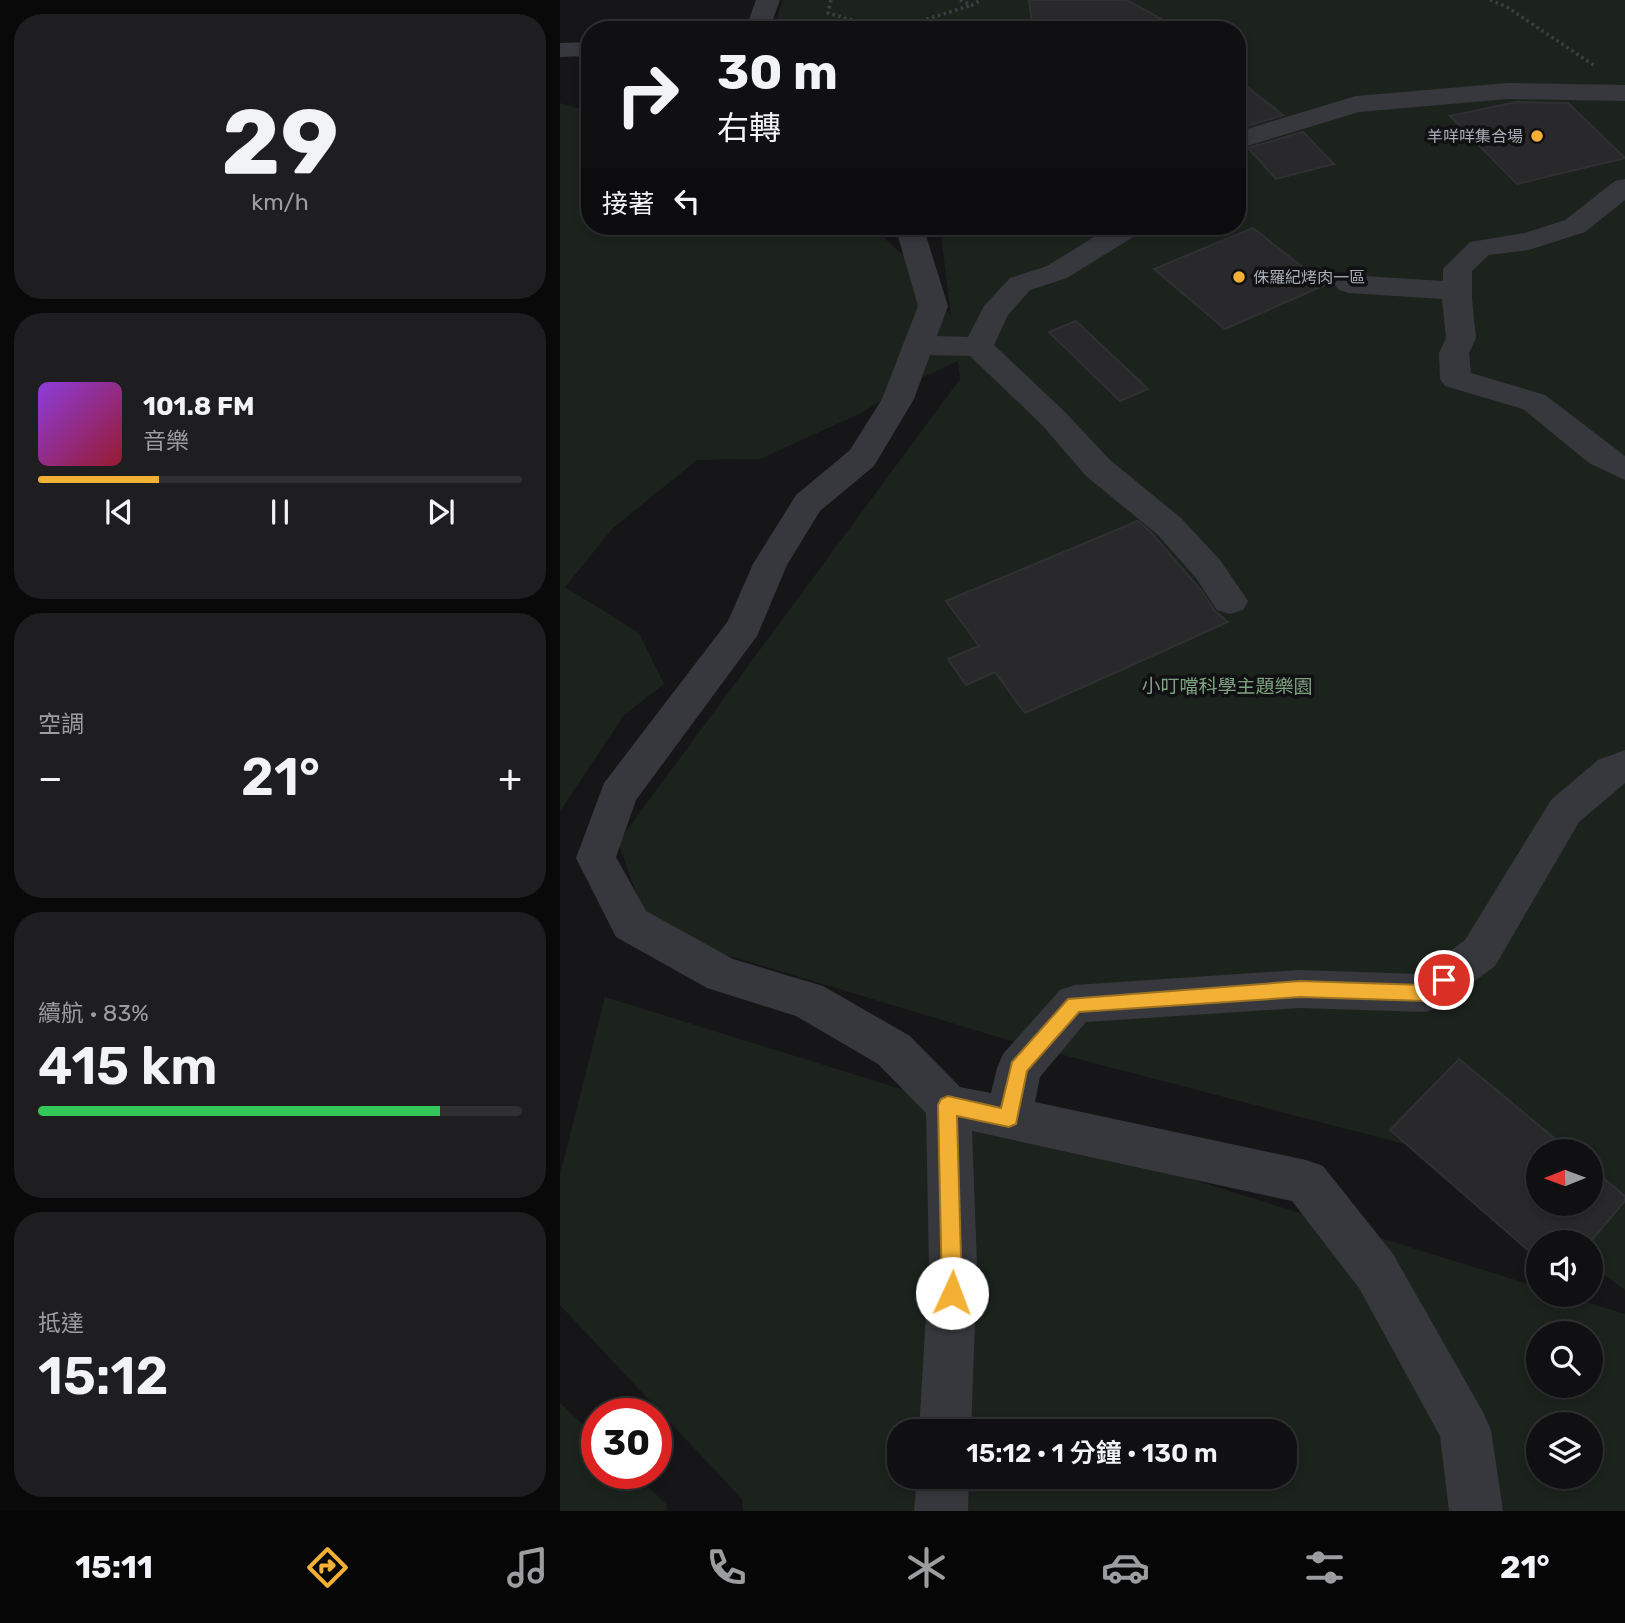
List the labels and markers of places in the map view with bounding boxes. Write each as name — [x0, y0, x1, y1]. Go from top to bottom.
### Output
place label: 羊咩咩集合場 — [1427, 127, 1523, 146]
marker: 羊咩咩集合場 — [1529, 128, 1545, 144]
place label: 侏羅紀烤肉一區 — [1253, 268, 1365, 287]
marker: 侏羅紀烤肉一區 — [1231, 269, 1247, 285]
pin — [1414, 950, 1474, 1010]

